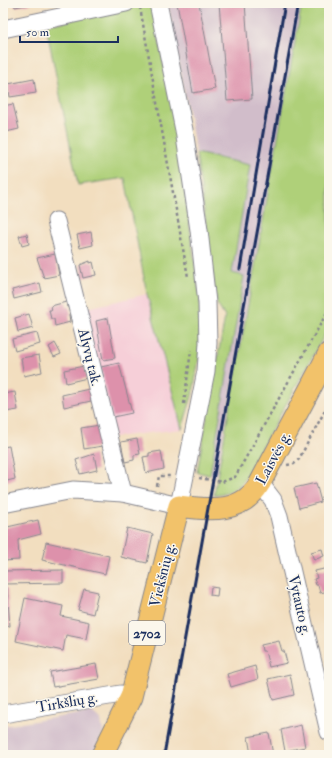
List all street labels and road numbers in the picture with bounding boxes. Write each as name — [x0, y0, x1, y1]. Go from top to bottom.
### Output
street label: Alyvų tak. — [73, 326, 106, 388]
street label: Laisvės g. — [252, 428, 295, 488]
street label: Viekšnių g. — [145, 541, 180, 609]
street label: Vytauto g. — [283, 573, 316, 637]
road number: 2702 — [129, 621, 165, 645]
street label: Tirkšlių g. — [35, 688, 99, 717]

